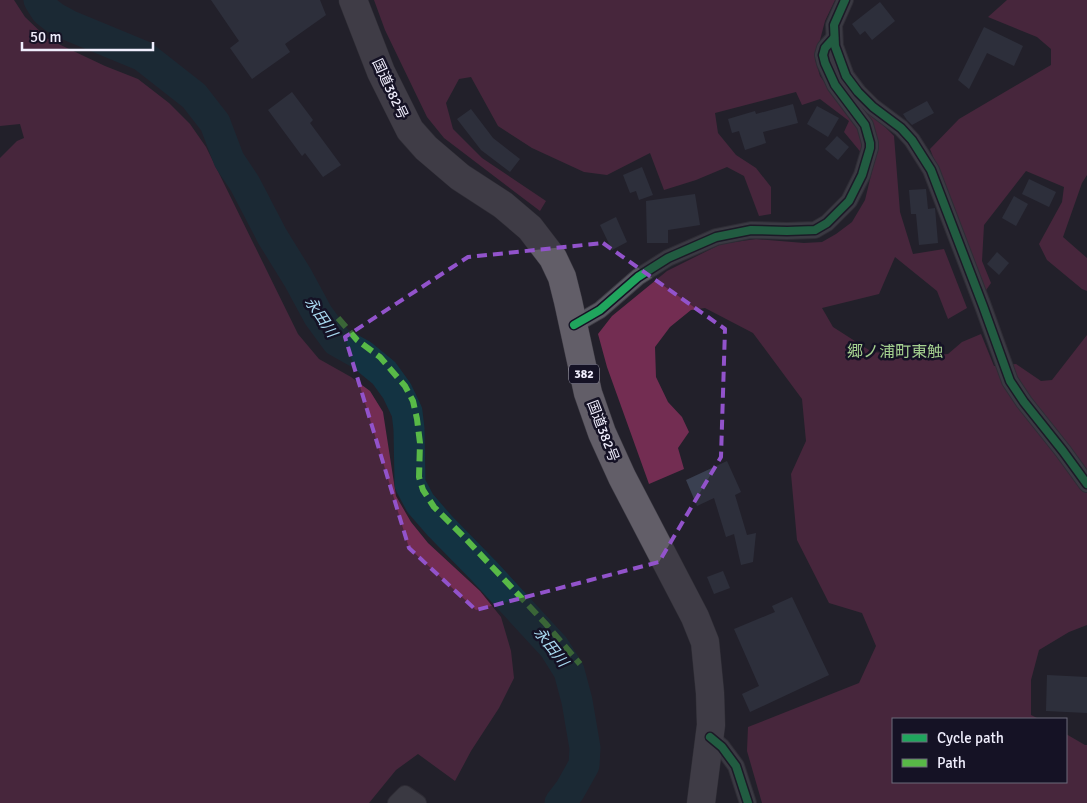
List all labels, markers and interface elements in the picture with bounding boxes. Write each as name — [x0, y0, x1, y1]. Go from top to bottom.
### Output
scale bar — [22, 20, 154, 52]
text: 50 m — [30, 28, 61, 46]
street label: 国道382号 — [369, 56, 411, 122]
water label: 永田川 — [301, 293, 342, 342]
district label: 郷ノ浦町東触 — [847, 342, 943, 362]
road number: 382 — [569, 364, 599, 384]
street label: 国道382号 — [583, 398, 623, 464]
water label: 永田川 — [530, 624, 573, 672]
legend — [892, 718, 1067, 783]
text: Cycle path — [937, 729, 1004, 747]
text: Path — [937, 754, 966, 772]

